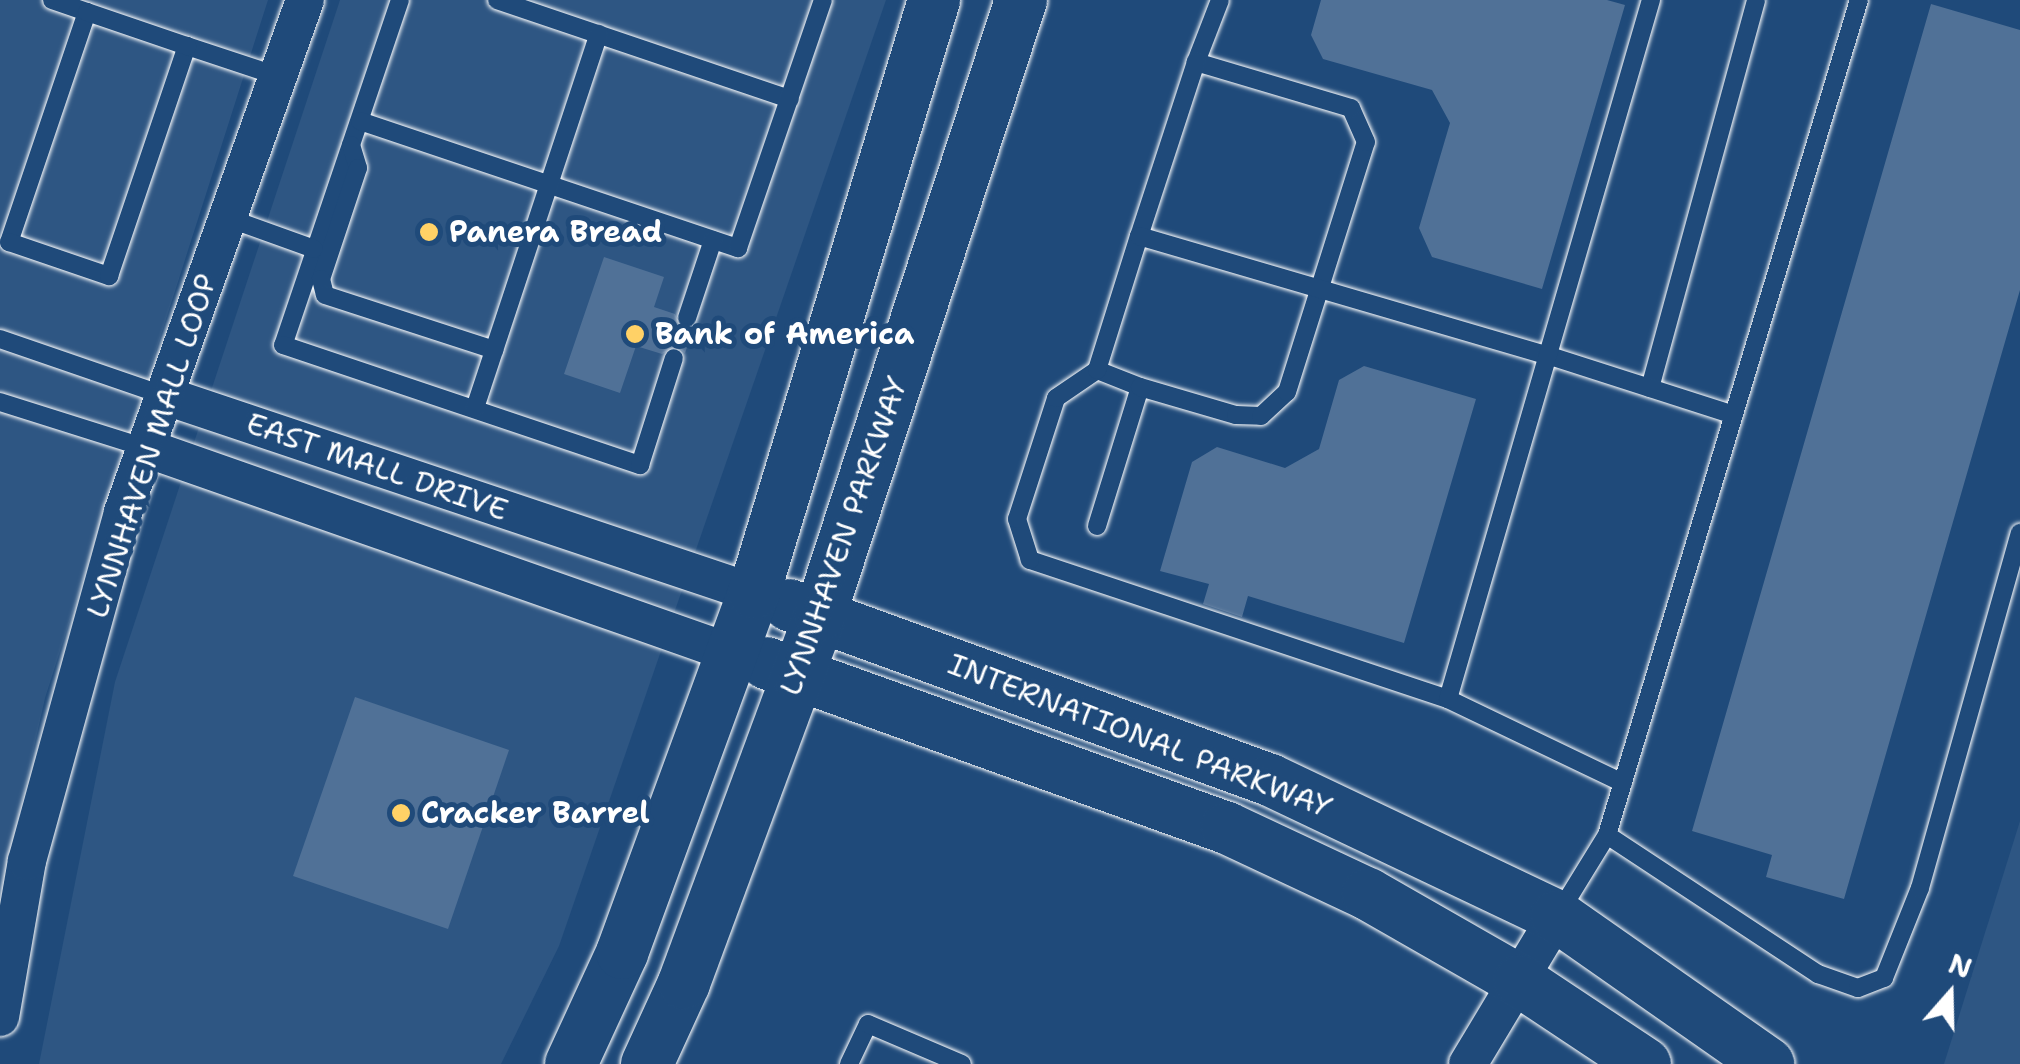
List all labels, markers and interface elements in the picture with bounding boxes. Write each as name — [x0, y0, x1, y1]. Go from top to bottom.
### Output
place label: Panera Bread — [449, 214, 662, 250]
marker: Panera Bread — [418, 221, 440, 243]
street label: LYNNHAVEN MALL LOOP — [79, 269, 225, 623]
place label: Bank of America — [655, 316, 914, 352]
marker: Bank of America — [624, 323, 646, 345]
street label: LYNNHAVEN PARKWAY — [773, 372, 915, 700]
street label: EAST MALL DRIVE — [242, 405, 512, 529]
street label: INTERNATIONAL PARKWAY — [943, 646, 1337, 826]
place label: Cracker Barrel — [421, 795, 650, 831]
marker: Cracker Barrel — [390, 802, 412, 824]
north arrow — [1900, 944, 2000, 1044]
text: N — [1943, 944, 1977, 987]

